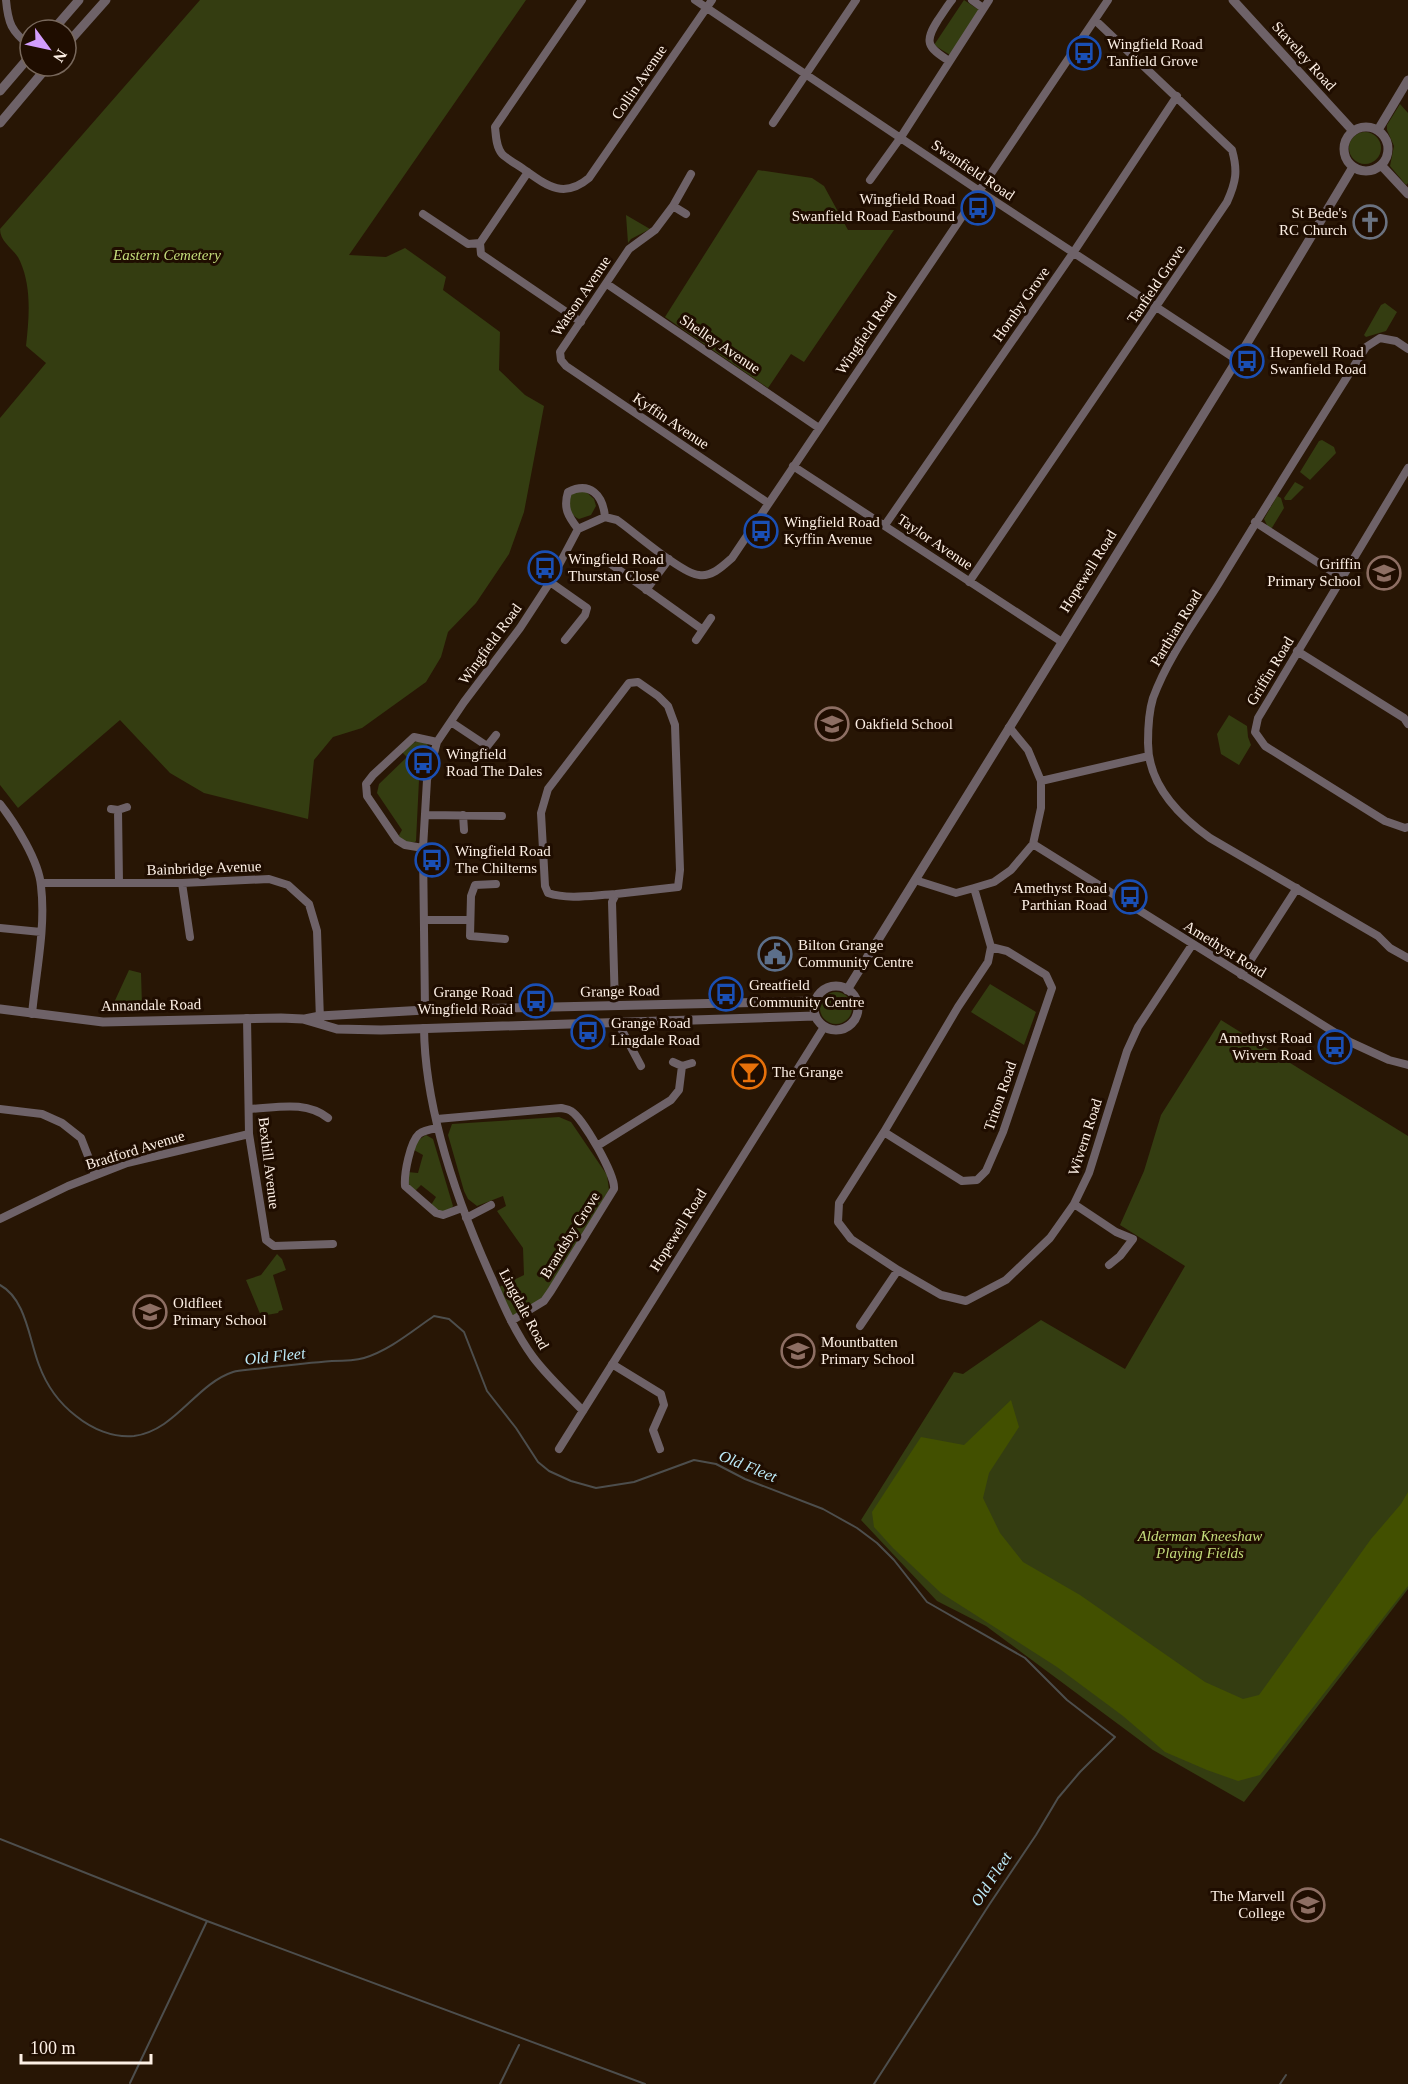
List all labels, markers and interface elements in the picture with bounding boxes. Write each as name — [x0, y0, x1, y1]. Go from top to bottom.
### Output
north arrow — [18, 18, 78, 78]
street label: Staveley Road — [1269, 18, 1339, 94]
bus stop icon: Wingfield Road Tanfield Grove — [1066, 35, 1102, 71]
place label: Wingfield Road Tanfield Grove — [1107, 36, 1203, 69]
street label: Collin Avenue — [608, 42, 670, 122]
text: N — [50, 46, 70, 66]
street label: Swanfield Road — [929, 136, 1018, 204]
bus stop icon: Wingfield Road Swanfield Road Eastbound — [960, 190, 996, 226]
place label: Wingfield Road Swanfield Road Eastbound — [792, 191, 956, 224]
church icon: St Bede's RC Church — [1352, 204, 1388, 240]
place label: St Bede's RC Church — [1279, 205, 1347, 238]
street label: Tanfield Grove — [1124, 242, 1188, 326]
park label: Eastern Cemetery — [112, 247, 221, 263]
street label: Watson Avenue — [548, 253, 614, 339]
street label: Hornby Grove — [989, 263, 1053, 344]
street label: Wingfield Road — [833, 288, 900, 377]
street label: Shelley Avenue — [677, 311, 763, 377]
bus stop icon: Hopewell Road Swanfield Road — [1229, 343, 1265, 379]
place label: Hopewell Road Swanfield Road — [1270, 344, 1367, 377]
street label: Kyffin Avenue — [630, 390, 712, 452]
street label: Taylor Avenue — [894, 511, 976, 573]
bus stop icon: Wingfield Road Kyffin Avenue — [743, 513, 779, 549]
place label: Wingfield Road Kyffin Avenue — [784, 514, 880, 547]
street label: Hopewell Road — [1056, 527, 1120, 615]
bus stop icon: Wingfield Road Thurstan Close — [527, 550, 563, 586]
place label: Wingfield Road Thurstan Close — [568, 551, 664, 584]
school or university icon: Griffin Primary School — [1366, 555, 1402, 591]
place label: Griffin Primary School — [1267, 556, 1361, 589]
street label: Parthian Road — [1147, 587, 1205, 669]
street label: Wingfield Road — [455, 600, 525, 687]
street label: Griffin Road — [1243, 634, 1297, 708]
school or university icon: Oakfield School — [814, 706, 850, 742]
place label: Oakfield School — [855, 716, 953, 732]
bus stop icon: Wingfield Road The Dales — [405, 745, 441, 781]
place label: Wingfield Road The Dales — [446, 746, 543, 779]
bus stop icon: Wingfield Road The Chilterns — [414, 842, 450, 878]
place label: Wingfield Road The Chilterns — [455, 843, 551, 876]
street label: Bainbridge Avenue — [146, 858, 262, 878]
bus stop icon: Amethyst Road Parthian Road — [1112, 879, 1148, 915]
place label: Amethyst Road Parthian Road — [1013, 880, 1107, 913]
street label: Amethyst Road — [1181, 917, 1269, 981]
public building icon: Bilton Grange Community Centre — [757, 936, 793, 972]
place label: Bilton Grange Community Centre — [798, 937, 914, 970]
bus stop icon: Greatfield Community Centre — [708, 976, 744, 1012]
place label: Greatfield Community Centre — [749, 977, 865, 1010]
street label: Grange Road — [580, 982, 660, 1000]
bus stop icon: Grange Road Wingfield Road — [518, 983, 554, 1019]
place label: Grange Road Wingfield Road — [417, 984, 514, 1017]
street label: Annandale Road — [101, 996, 202, 1014]
bus stop icon: Grange Road Lingdale Road — [570, 1014, 606, 1050]
place label: Grange Road Lingdale Road — [611, 1015, 700, 1048]
bus stop icon: Amethyst Road Wivern Road — [1317, 1029, 1353, 1065]
place label: Amethyst Road Wivern Road — [1218, 1030, 1312, 1063]
bar icon: The Grange — [731, 1054, 767, 1090]
street label: Triton Road — [981, 1059, 1020, 1133]
place label: The Grange — [772, 1064, 844, 1080]
street label: Wivern Road — [1065, 1096, 1105, 1177]
street label: Bexhill Avenue — [255, 1116, 283, 1210]
street label: Bradford Avenue — [84, 1127, 187, 1173]
street label: Hopewell Road — [646, 1186, 710, 1274]
street label: Brandsby Grove — [537, 1189, 603, 1281]
street label: Lingdale Road — [496, 1266, 552, 1352]
school or university icon: Oldfleet Primary School — [132, 1294, 168, 1330]
place label: Oldfleet Primary School — [173, 1295, 267, 1328]
school or university icon: Mountbatten Primary School — [780, 1333, 816, 1369]
place label: Mountbatten Primary School — [821, 1334, 915, 1367]
water label: Old Fleet — [244, 1344, 307, 1368]
water label: Old Fleet — [717, 1447, 780, 1485]
park label: Alderman Kneeshaw Playing Fields — [1137, 1528, 1262, 1561]
water label: Old Fleet — [967, 1848, 1015, 1909]
school or university icon: The Marvell College — [1290, 1887, 1326, 1923]
place label: The Marvell College — [1210, 1888, 1285, 1921]
scale bar — [21, 2027, 152, 2065]
text: 100 m — [30, 2038, 76, 2058]

